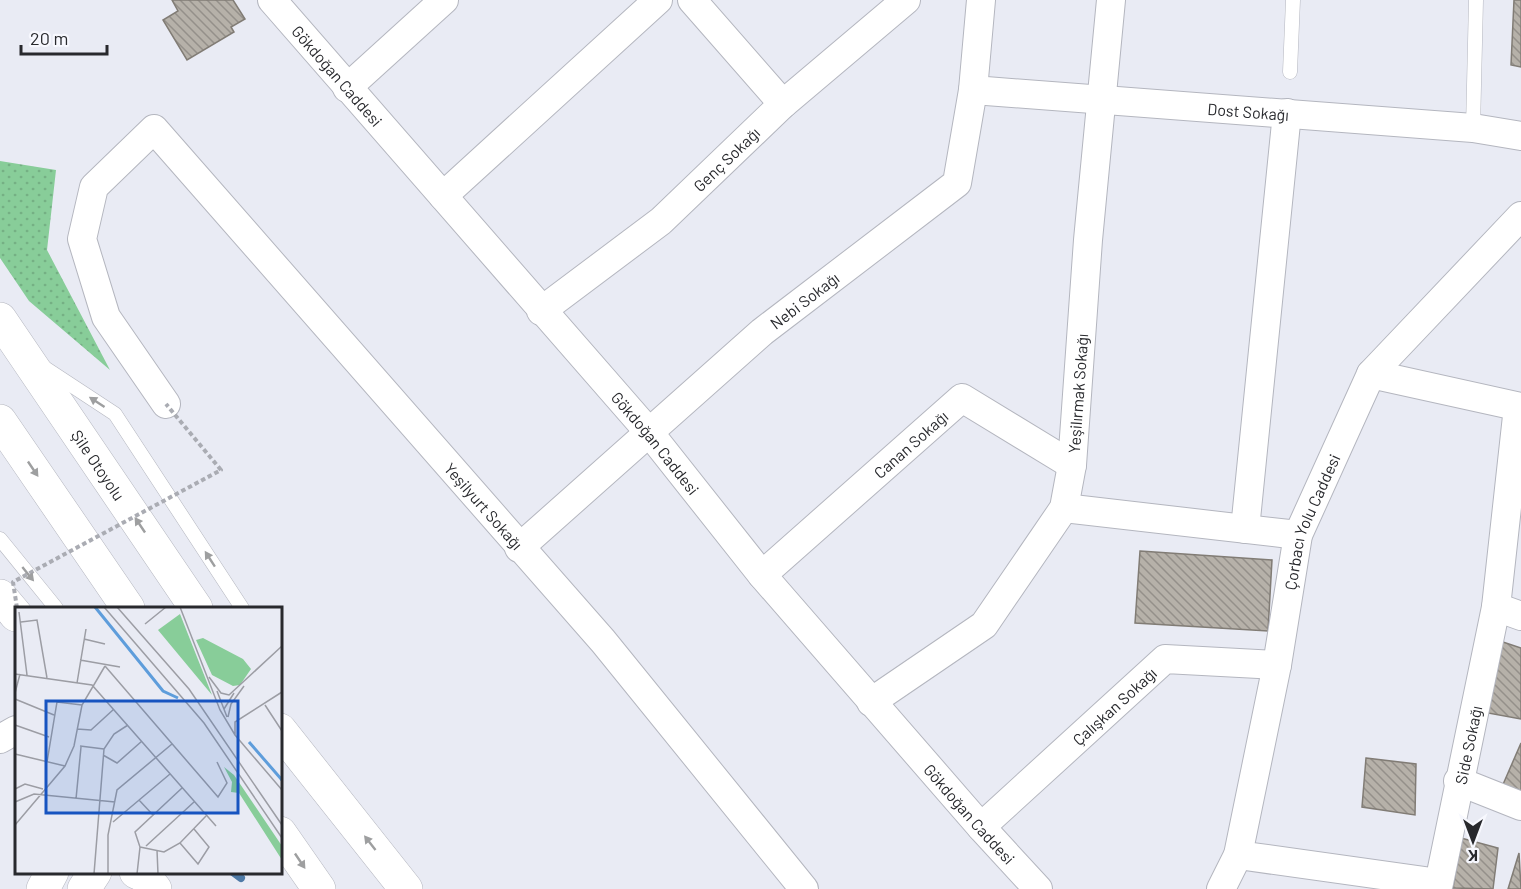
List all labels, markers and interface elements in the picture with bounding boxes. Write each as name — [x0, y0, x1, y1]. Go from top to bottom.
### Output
scale bar — [21, 18, 106, 56]
street label: Gökdoğan Caddesi — [289, 21, 387, 130]
text: 20 m — [30, 27, 68, 49]
street label: Dost Sokağı — [1207, 98, 1290, 123]
street label: Genç Sokağı — [689, 123, 763, 195]
street label: Nebi Sokağı — [766, 268, 842, 332]
street label: Yeşilırmak Sokağı — [1063, 333, 1091, 454]
street label: Gökdoğan Caddesi — [608, 387, 704, 498]
one-way arrow — [89, 397, 105, 408]
street label: Canan Sokağı — [869, 406, 951, 482]
street label: Şile Otoyolu — [68, 426, 129, 503]
street label: Çorbacı Yolu Caddesi — [1280, 451, 1343, 591]
street label: Yeşilyurt Sokağı — [441, 458, 527, 553]
one-way arrow — [27, 461, 39, 477]
one-way arrow — [134, 518, 146, 534]
one-way arrow — [204, 552, 216, 568]
one-way arrow — [21, 566, 34, 582]
inset map — [15, 607, 282, 874]
street label: Çalışkan Sokağı — [1068, 663, 1160, 749]
street label: Side Sokağı — [1450, 704, 1485, 786]
street label: Gökdoğan Caddesi — [920, 759, 1019, 868]
north arrow — [1443, 811, 1503, 871]
one-way arrow — [363, 835, 376, 851]
text: K — [1468, 847, 1478, 866]
one-way arrow — [294, 853, 305, 869]

